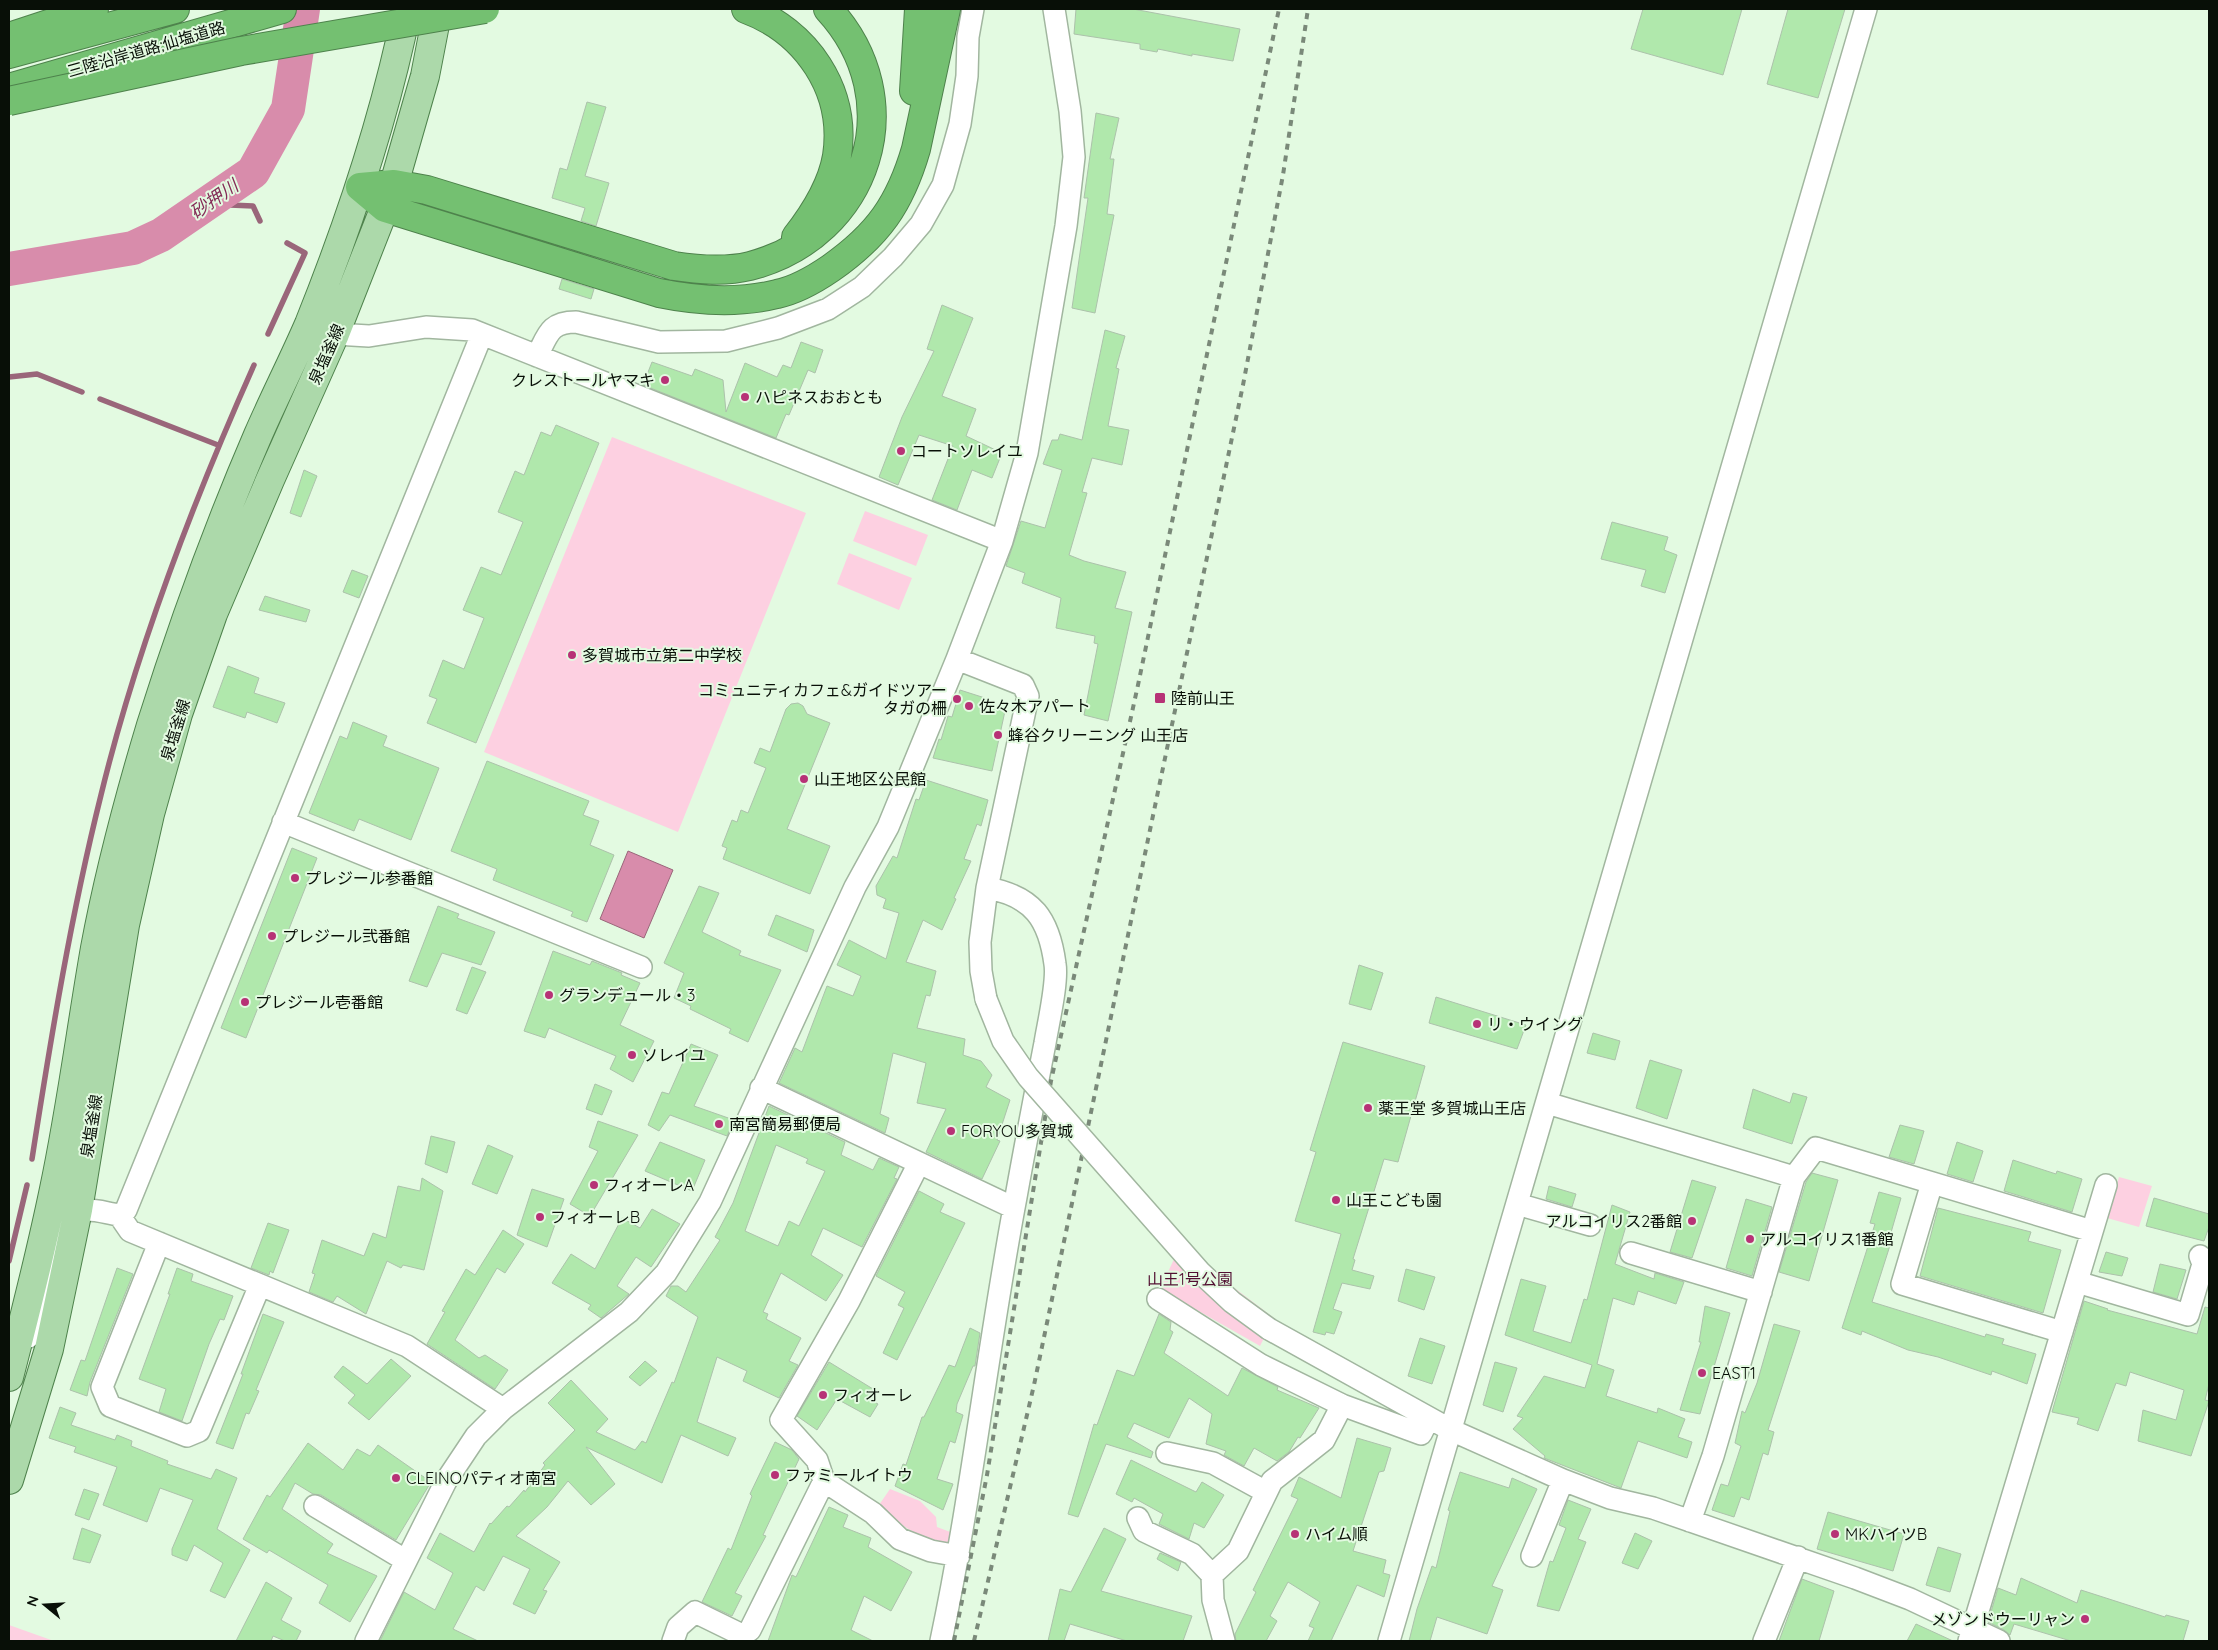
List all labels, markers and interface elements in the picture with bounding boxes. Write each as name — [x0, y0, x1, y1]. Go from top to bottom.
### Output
street label: 三陸沿岸道路;仙塩道路 — [65, 17, 227, 81]
water label: 砂押川 — [185, 173, 244, 224]
street label: 泉塩釜線 — [304, 321, 348, 387]
place label: クレストールヤマキ — [511, 370, 655, 390]
marker: クレストールヤマキ — [659, 374, 671, 386]
place label: ハピネスおおとも — [755, 387, 883, 407]
marker: ハピネスおおとも — [739, 391, 751, 403]
place label: コートソレイユ — [911, 441, 1023, 461]
marker: コートソレイユ — [895, 445, 907, 457]
place label: 多賀城市立第二中学校 — [582, 645, 742, 665]
marker: 多賀城市立第二中学校 — [566, 649, 578, 661]
place label: コミュニティカフェ&ガイドツアー タガの柵 — [698, 680, 947, 718]
place label: 陸前山王 — [1171, 688, 1235, 708]
marker: 陸前山王 — [1153, 691, 1167, 705]
marker: コミュニティカフェ&ガイドツアー タガの柵 — [951, 693, 963, 705]
street label: 泉塩釜線 — [156, 696, 194, 764]
place label: 佐々木アパート — [979, 696, 1091, 716]
marker: 佐々木アパート — [963, 700, 975, 712]
place label: 蜂谷クリーニング 山王店 — [1008, 725, 1188, 745]
marker: 蜂谷クリーニング 山王店 — [992, 729, 1004, 741]
place label: 山王地区公民館 — [814, 769, 926, 789]
marker: 山王地区公民館 — [798, 773, 810, 785]
place label: プレジール参番館 — [305, 868, 433, 888]
marker: プレジール参番館 — [289, 872, 301, 884]
place label: プレジール弐番館 — [282, 926, 410, 946]
marker: プレジール弐番館 — [266, 930, 278, 942]
place label: グランデュール・3 — [559, 985, 695, 1005]
marker: グランデュール・3 — [543, 989, 555, 1001]
place label: プレジール壱番館 — [255, 992, 383, 1012]
marker: プレジール壱番館 — [239, 996, 251, 1008]
place label: リ・ウイング — [1487, 1014, 1583, 1034]
marker: リ・ウイング — [1471, 1018, 1483, 1030]
place label: ソレイユ — [642, 1045, 706, 1065]
marker: ソレイユ — [626, 1049, 638, 1061]
street label: 泉塩釜線 — [76, 1093, 106, 1159]
place label: 薬王堂 多賀城山王店 — [1378, 1098, 1526, 1118]
marker: 薬王堂 多賀城山王店 — [1362, 1102, 1374, 1114]
place label: 南宮簡易郵便局 — [729, 1114, 841, 1134]
marker: 南宮簡易郵便局 — [713, 1118, 725, 1130]
place label: FORYOU多賀城 — [961, 1121, 1073, 1141]
marker: FORYOU多賀城 — [945, 1125, 957, 1137]
place label: フィオーレA — [604, 1175, 694, 1195]
marker: フィオーレA — [588, 1179, 600, 1191]
place label: 山王こども園 — [1346, 1190, 1442, 1210]
marker: 山王こども園 — [1330, 1194, 1342, 1206]
place label: フィオーレB — [550, 1207, 640, 1227]
marker: フィオーレB — [534, 1211, 546, 1223]
place label: アルコイリス2番館 — [1546, 1211, 1682, 1231]
marker: アルコイリス2番館 — [1686, 1215, 1698, 1227]
place label: アルコイリス1番館 — [1760, 1229, 1893, 1249]
marker: アルコイリス1番館 — [1744, 1233, 1756, 1245]
park label: 山王1号公園 — [1147, 1269, 1233, 1289]
place label: EAST1 — [1712, 1363, 1756, 1383]
marker: EAST1 — [1696, 1367, 1708, 1379]
place label: フィオーレ — [833, 1385, 913, 1405]
marker: フィオーレ — [817, 1389, 829, 1401]
place label: ファミールイトウ — [785, 1465, 913, 1485]
place label: CLEINOパティオ南宮 — [406, 1468, 557, 1488]
marker: ファミールイトウ — [769, 1469, 781, 1481]
marker: CLEINOパティオ南宮 — [390, 1472, 402, 1484]
place label: ハイム順 — [1305, 1524, 1368, 1544]
place label: MKハイツB — [1845, 1524, 1927, 1544]
marker: ハイム順 — [1289, 1528, 1301, 1540]
marker: MKハイツB — [1829, 1528, 1841, 1540]
north arrow — [20, 1580, 70, 1630]
text: N — [22, 1593, 43, 1609]
place label: メゾンドウーリャン — [1931, 1609, 2075, 1629]
marker: メゾンドウーリャン — [2079, 1613, 2091, 1625]

